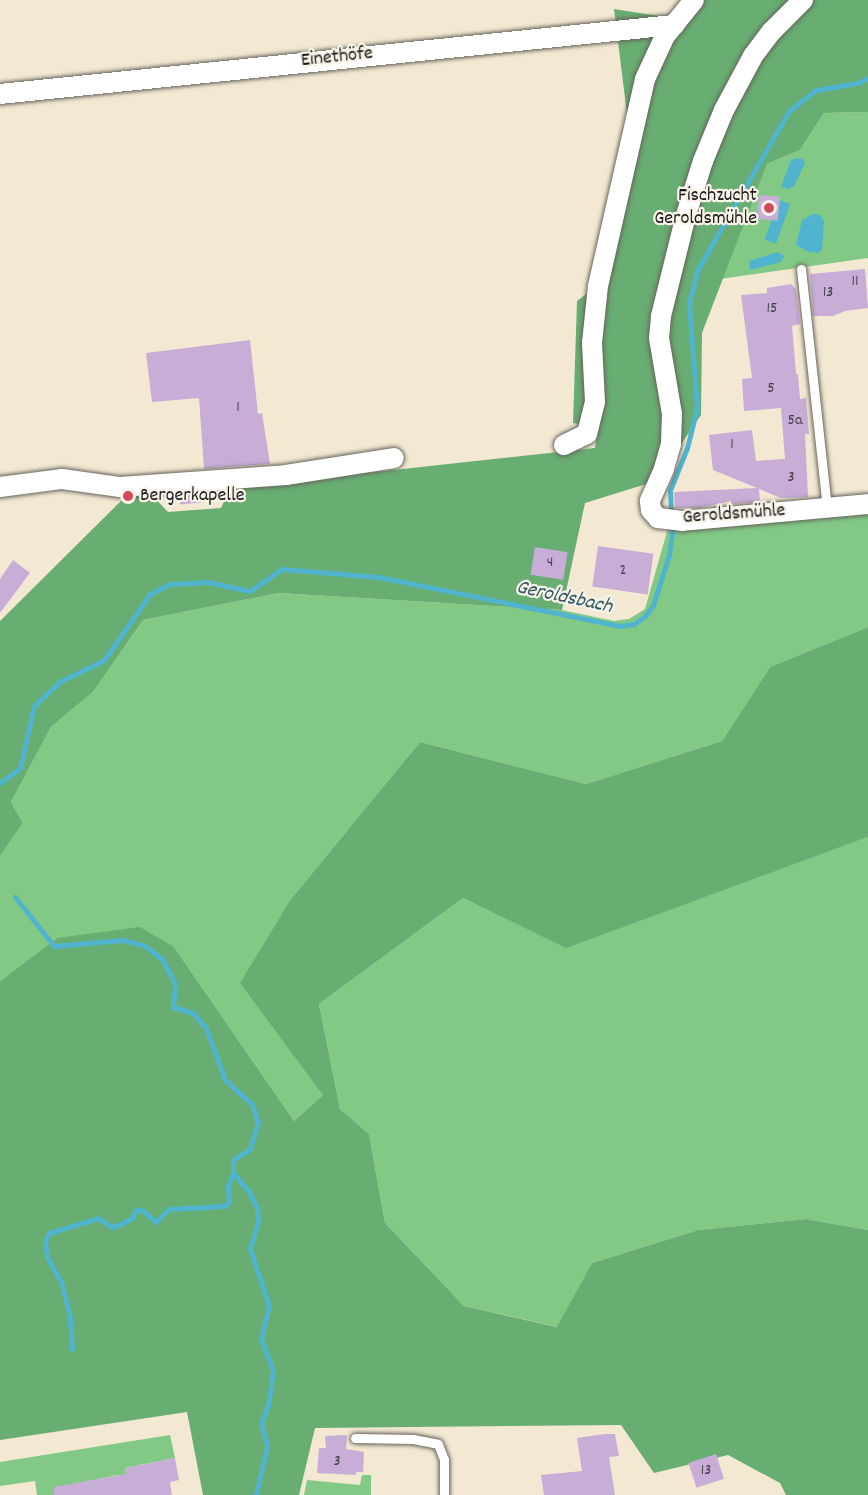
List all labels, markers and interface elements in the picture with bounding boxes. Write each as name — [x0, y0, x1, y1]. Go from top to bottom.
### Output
street label: Einethöfe — [300, 42, 374, 74]
place label: Fischzucht Geroldsmühle — [654, 184, 757, 231]
marker: Fischzucht Geroldsmühle — [762, 201, 776, 215]
house number: 11 — [851, 272, 859, 292]
house number: 13 — [823, 283, 833, 303]
house number: 15 — [767, 299, 777, 319]
house number: 5 — [767, 379, 775, 399]
house number: 1 — [236, 398, 240, 418]
house number: 5a — [788, 411, 802, 431]
house number: 1 — [730, 435, 734, 455]
house number: 3 — [787, 468, 795, 488]
place label: Bergerkapelle — [140, 484, 245, 508]
marker: Bergerkapelle — [121, 489, 135, 503]
street label: Geroldsmühle — [682, 499, 786, 531]
house number: 4 — [547, 553, 553, 573]
house number: 2 — [620, 561, 626, 581]
water label: Geroldsbach — [514, 576, 614, 620]
house number: 3 — [333, 1452, 341, 1472]
house number: 13 — [701, 1461, 711, 1481]

